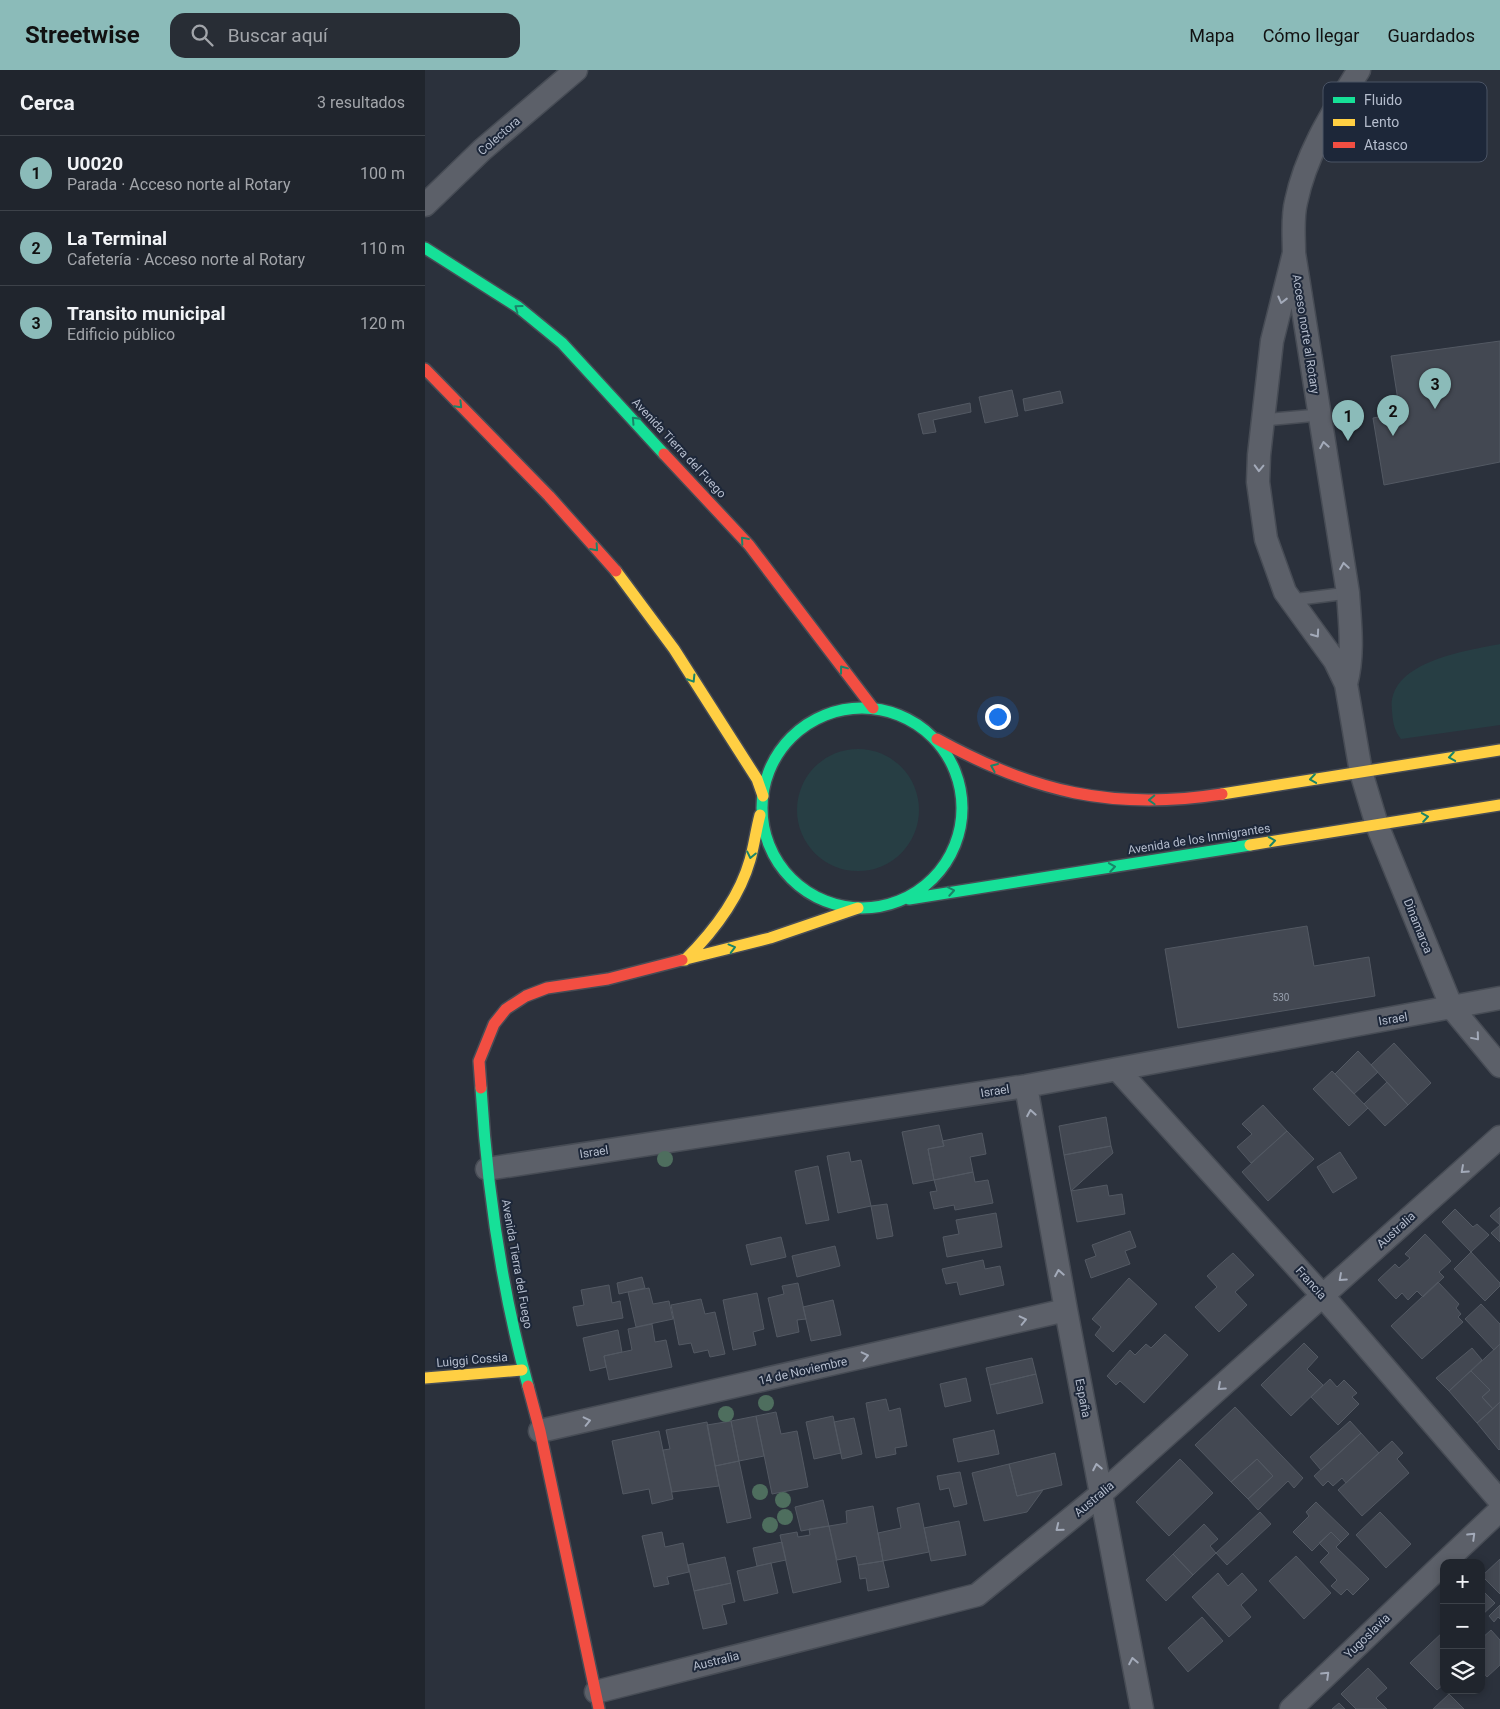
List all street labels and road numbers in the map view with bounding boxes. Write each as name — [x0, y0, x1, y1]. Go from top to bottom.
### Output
street label: Colectora — [475, 114, 523, 158]
street label: Acceso norte al Rotary — [1290, 273, 1322, 395]
street label: Avenida Tierra del Fuego — [629, 395, 729, 501]
street label: Avenida de los Inmigrantes — [1127, 821, 1271, 857]
street label: Dinamarca — [1401, 897, 1435, 955]
street label: Israel — [1377, 1010, 1409, 1028]
street label: Israel — [980, 1082, 1010, 1100]
street label: Israel — [579, 1143, 609, 1161]
street label: Avenida Tierra del Fuego — [499, 1198, 535, 1330]
street label: Australia — [1374, 1209, 1418, 1251]
street label: Francia — [1293, 1264, 1329, 1302]
street label: Luiggi Cossia — [436, 1350, 508, 1370]
street label: 14 de Noviembre — [757, 1354, 849, 1388]
street label: España — [1072, 1377, 1094, 1419]
street label: Australia — [1071, 1478, 1117, 1520]
street label: Yugoslavia — [1341, 1611, 1393, 1661]
street label: Australia — [691, 1648, 741, 1674]

